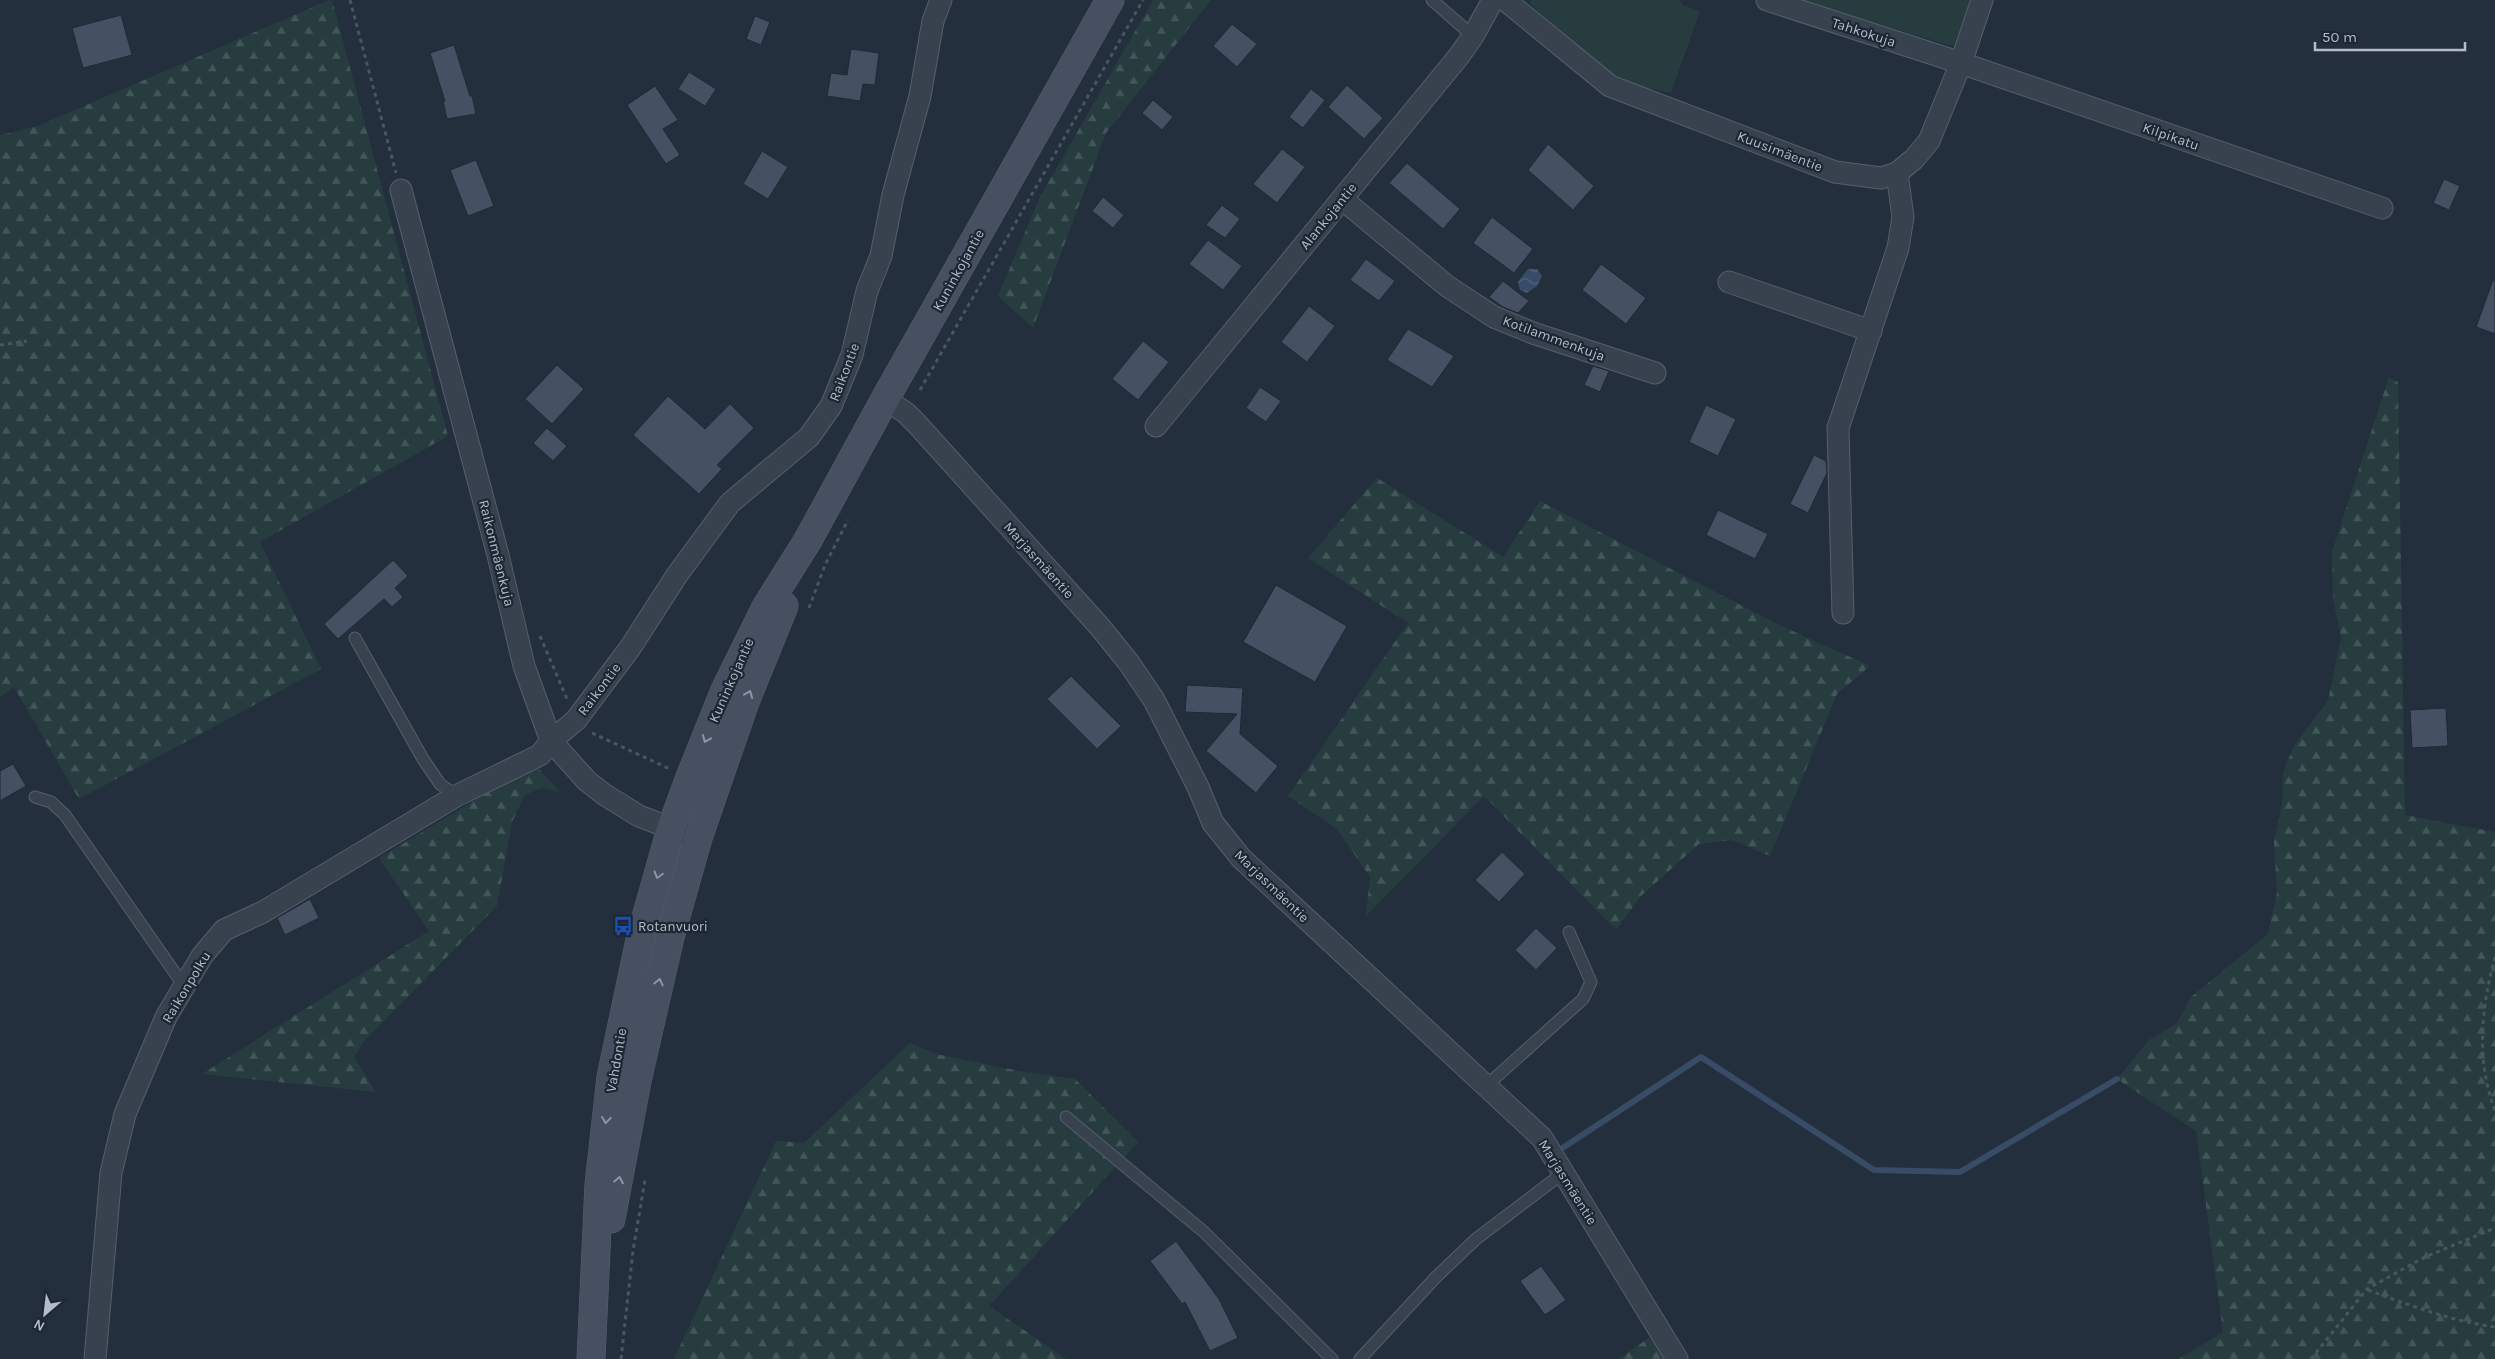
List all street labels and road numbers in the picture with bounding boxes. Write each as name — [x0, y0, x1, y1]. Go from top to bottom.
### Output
street label: Tahkokuja — [1830, 14, 1898, 51]
street label: Kilpikatu — [2141, 119, 2201, 154]
street label: Kuusimäentie — [1735, 127, 1825, 176]
street label: Alankojantie — [1296, 180, 1360, 253]
street label: Kuninkojantie — [929, 226, 988, 314]
street label: Kotilammenkuja — [1500, 312, 1607, 365]
street label: Raikontie — [826, 341, 863, 404]
street label: Raikonmäenkuja — [475, 498, 518, 608]
street label: Marjasmäentie — [1000, 519, 1077, 602]
street label: Kuninkojantie — [705, 635, 758, 725]
street label: Raikontie — [574, 660, 625, 719]
street label: Marjasmäentie — [1231, 847, 1313, 926]
street label: Raikonpolku — [158, 948, 214, 1026]
street label: Vahdontie — [603, 1027, 630, 1093]
street label: Marjasmäentie — [1535, 1137, 1601, 1228]

